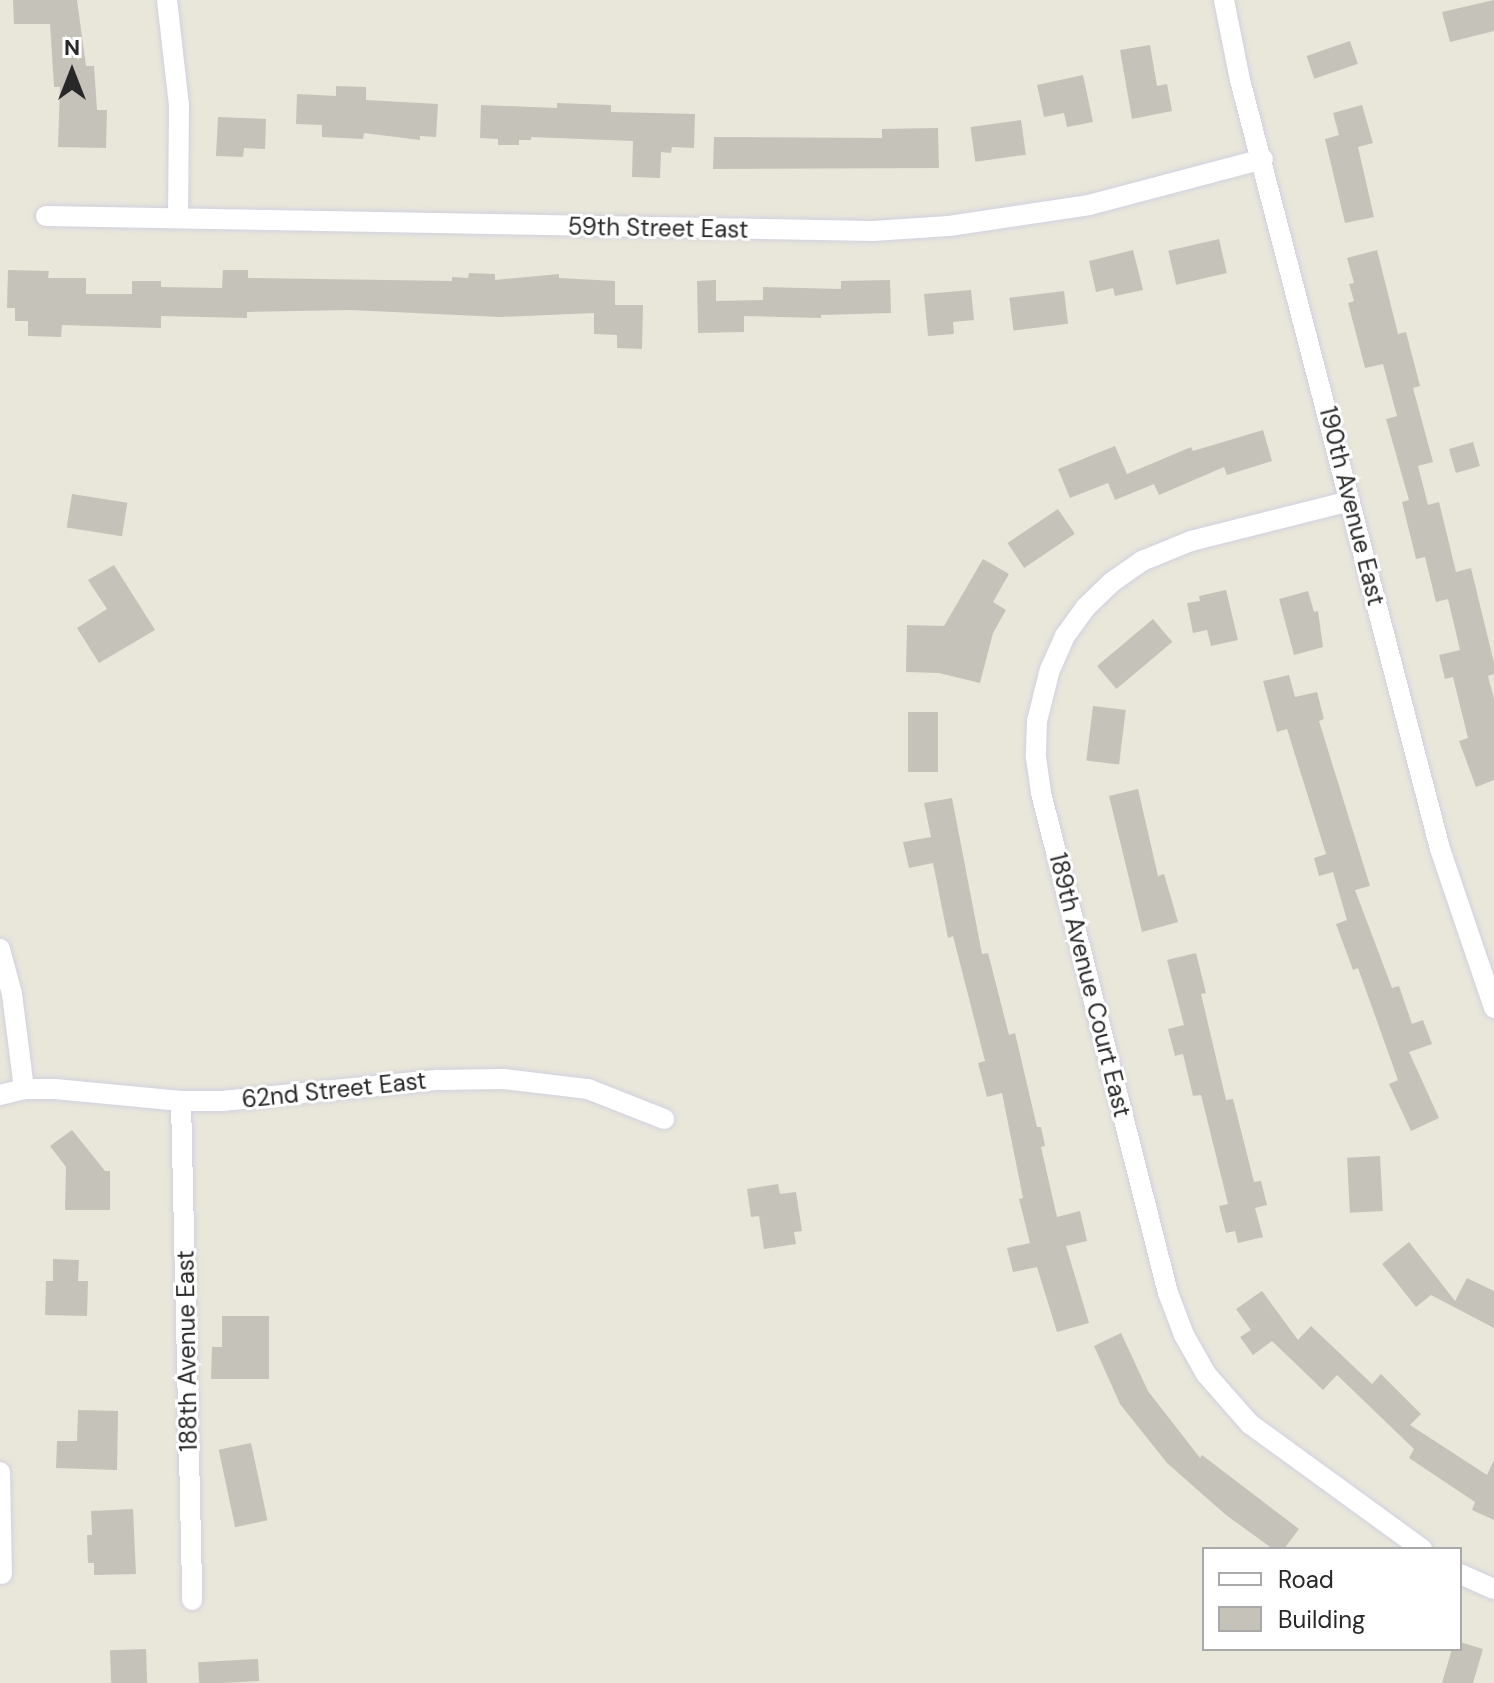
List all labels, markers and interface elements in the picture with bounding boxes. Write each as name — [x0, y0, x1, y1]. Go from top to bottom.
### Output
north arrow — [32, 32, 112, 112]
text: N — [64, 33, 80, 62]
street label: 59th Street East — [567, 212, 749, 244]
street label: 190th Avenue East — [1313, 404, 1391, 608]
street label: 189th Avenue Court East — [1043, 850, 1137, 1120]
street label: 62nd Street East — [240, 1066, 428, 1114]
street label: 188th Avenue East — [171, 1250, 203, 1452]
legend — [1202, 1547, 1462, 1651]
text: Road — [1278, 1564, 1334, 1595]
text: Building — [1278, 1604, 1365, 1635]

